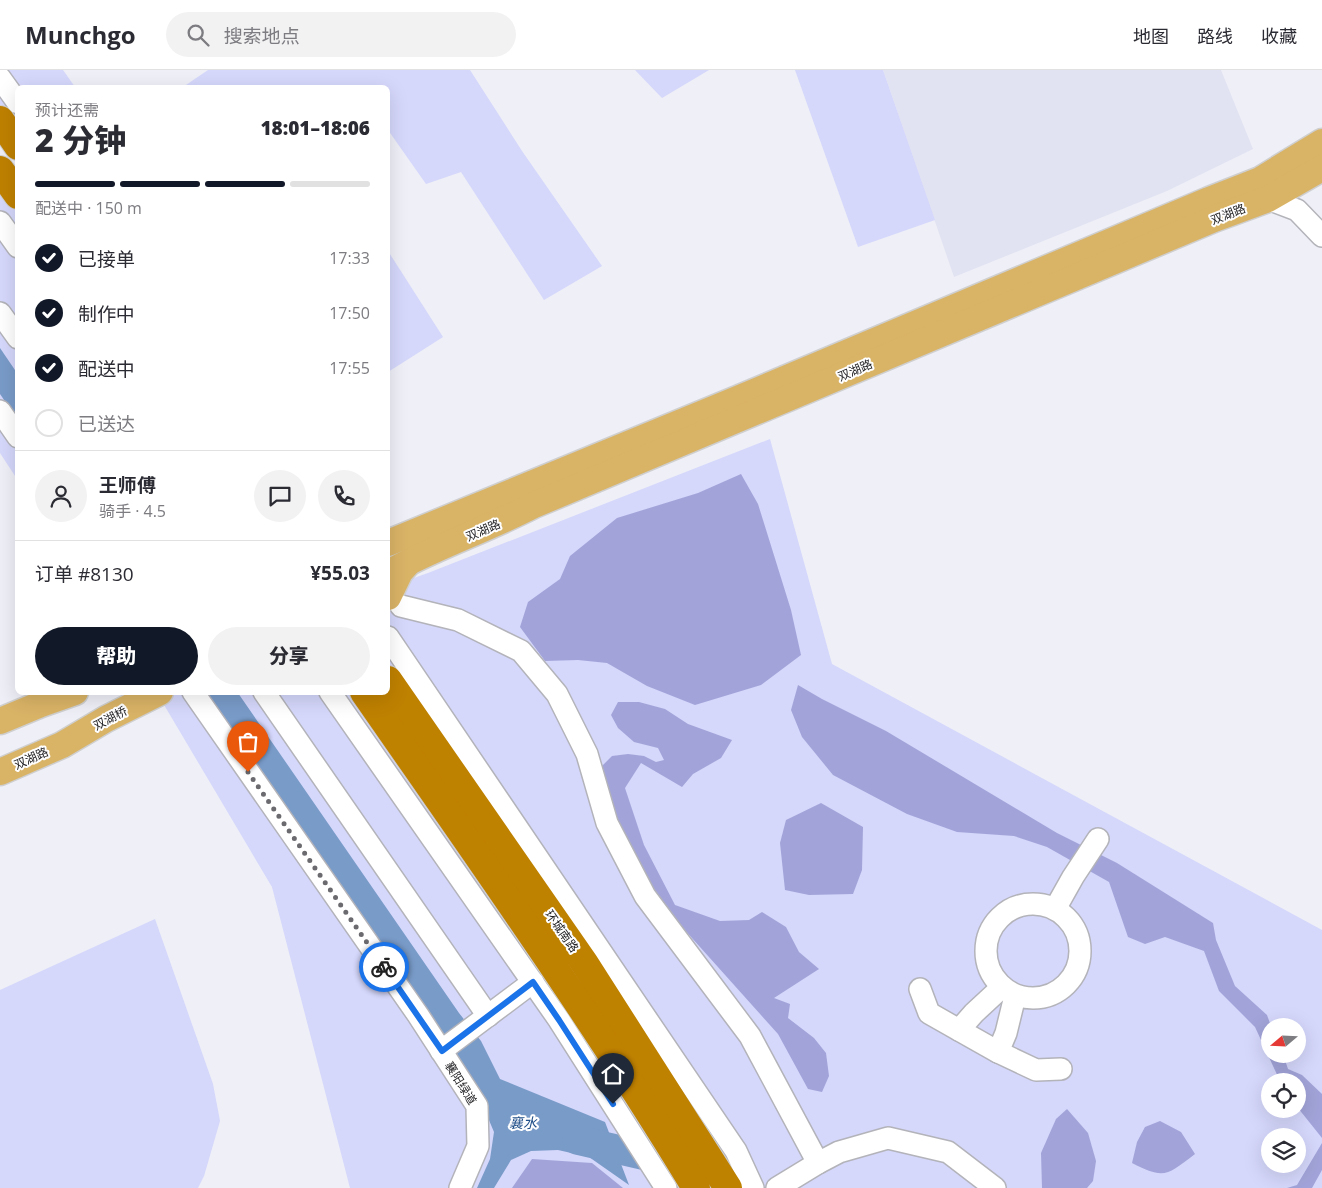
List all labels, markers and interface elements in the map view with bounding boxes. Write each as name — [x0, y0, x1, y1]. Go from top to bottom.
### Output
search box — [166, 12, 516, 57]
text: Munchgo — [25, 18, 136, 51]
icon: search — [184, 21, 212, 49]
text: 搜索地点 — [224, 23, 300, 49]
text: 地图 — [1133, 24, 1169, 48]
text: 路线 — [1197, 24, 1233, 48]
text: 收藏 — [1261, 24, 1297, 48]
text: 预计还需 — [35, 99, 99, 121]
text: 18:01–18:06 — [260, 115, 370, 141]
text: 2 分钟 — [35, 118, 126, 161]
text: 配送中 · 150 m — [35, 197, 142, 219]
street label: 双湖路 — [1208, 200, 1248, 228]
icon: check — [35, 244, 63, 272]
text: 已接单 — [78, 246, 135, 272]
text: 17:33 — [329, 247, 370, 269]
icon: check — [35, 299, 63, 327]
text: 制作中 — [78, 301, 135, 327]
text: 17:50 — [329, 302, 370, 324]
icon: check — [35, 354, 63, 382]
street label: 双湖路 — [835, 355, 875, 385]
text: 配送中 — [78, 356, 135, 382]
text: 17:55 — [329, 357, 370, 379]
text: 已送达 — [78, 411, 135, 437]
button: person — [35, 470, 87, 522]
button: chat — [254, 470, 306, 522]
button: phone — [318, 470, 370, 522]
text: 王师傅 — [99, 472, 156, 498]
text: 骑手 · 4.5 — [99, 500, 166, 522]
street label: 双湖路 — [463, 515, 503, 545]
text: ¥55.03 — [310, 560, 370, 586]
text: 订单 #8130 — [35, 561, 134, 587]
button: 帮助 — [35, 627, 198, 685]
button: 分享 — [208, 627, 370, 685]
street label: 双湖桥 — [90, 702, 130, 734]
pin — [227, 721, 269, 772]
icon: bag — [234, 728, 262, 756]
street label: 双湖路 — [11, 743, 51, 773]
street label: 环城南路 — [541, 906, 583, 956]
courier — [359, 942, 409, 992]
icon: bike — [370, 953, 398, 981]
north arrow — [1261, 1018, 1306, 1062]
map controls — [1261, 1018, 1306, 1173]
pin — [592, 1053, 634, 1104]
street label: 襄阳绿道 — [441, 1058, 481, 1108]
icon: home — [599, 1060, 627, 1088]
button: locate — [1261, 1073, 1306, 1118]
water label: 襄水 — [509, 1113, 538, 1132]
button: layers — [1261, 1128, 1306, 1173]

